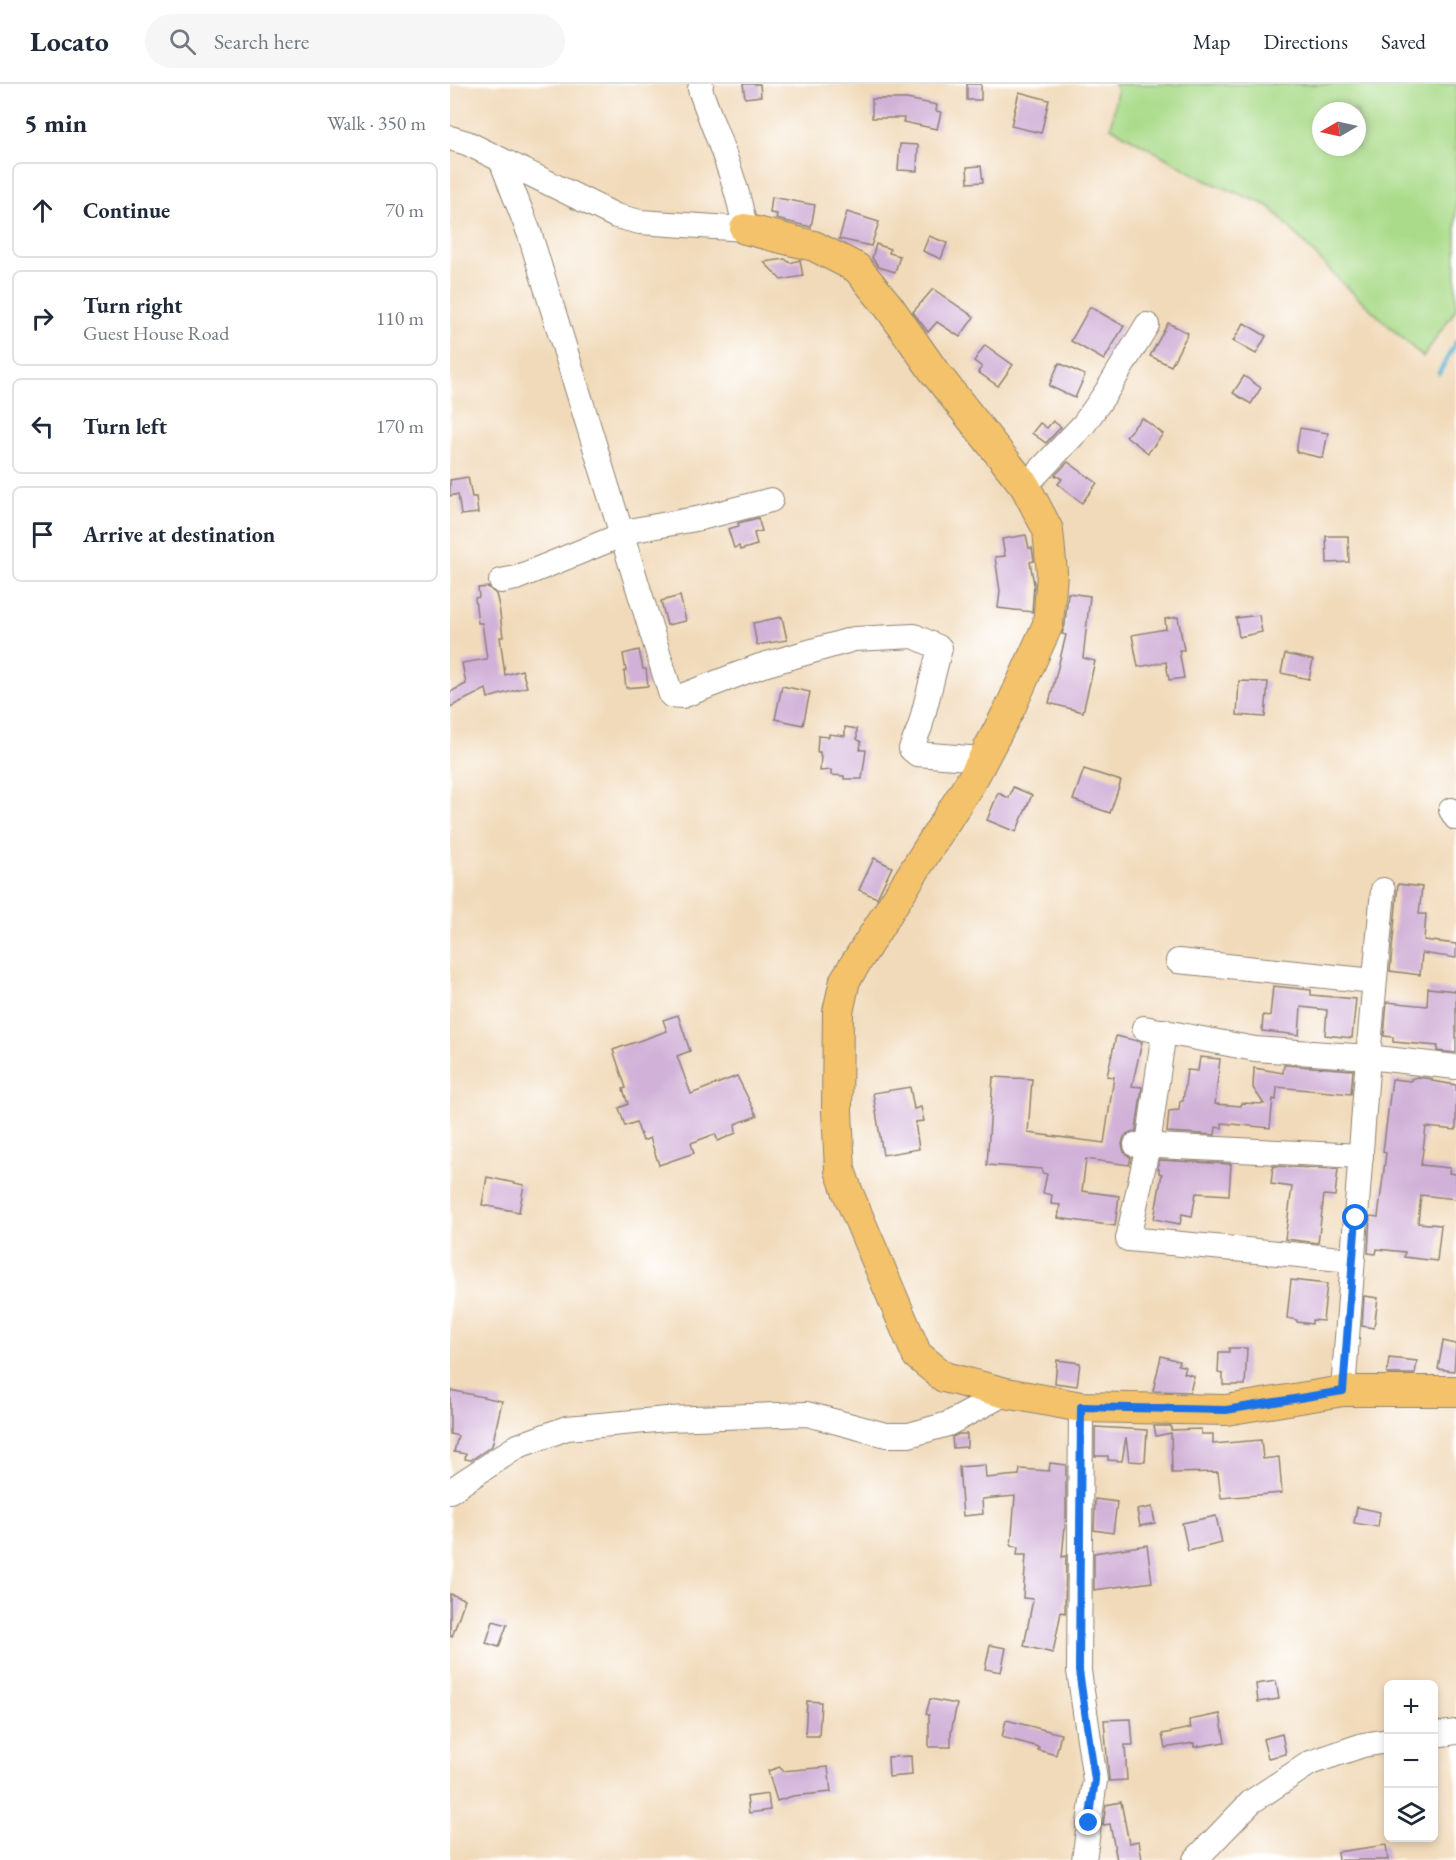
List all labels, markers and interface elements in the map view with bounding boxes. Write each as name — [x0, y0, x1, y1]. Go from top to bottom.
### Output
search box — [145, 14, 565, 68]
text: Locato — [30, 23, 109, 59]
icon: search — [166, 25, 199, 58]
text: Search here — [214, 27, 309, 56]
text: Map — [1193, 28, 1230, 55]
text: Directions — [1263, 28, 1348, 55]
text: Saved — [1381, 28, 1426, 55]
north arrow — [1312, 102, 1366, 156]
text: 5 min — [24, 106, 87, 140]
text: Walk · 350 m — [327, 110, 426, 136]
icon: ahead — [26, 194, 59, 227]
text: Continue — [83, 196, 170, 225]
text: 70 m — [385, 197, 424, 223]
text: Turn right — [83, 291, 182, 320]
icon: right — [26, 302, 59, 335]
text: 110 m — [376, 305, 424, 331]
text: Guest House Road — [83, 320, 229, 346]
icon: left — [26, 410, 59, 443]
text: Turn left — [83, 412, 167, 441]
text: 170 m — [376, 413, 424, 439]
icon: arrive — [26, 518, 59, 551]
text: Arrive at destination — [83, 520, 275, 549]
route start — [1342, 1204, 1368, 1230]
map controls — [1384, 1680, 1438, 1842]
button: + — [1384, 1680, 1438, 1734]
button: − — [1384, 1734, 1438, 1788]
button: layers — [1384, 1788, 1438, 1842]
route end — [1075, 1809, 1101, 1835]

